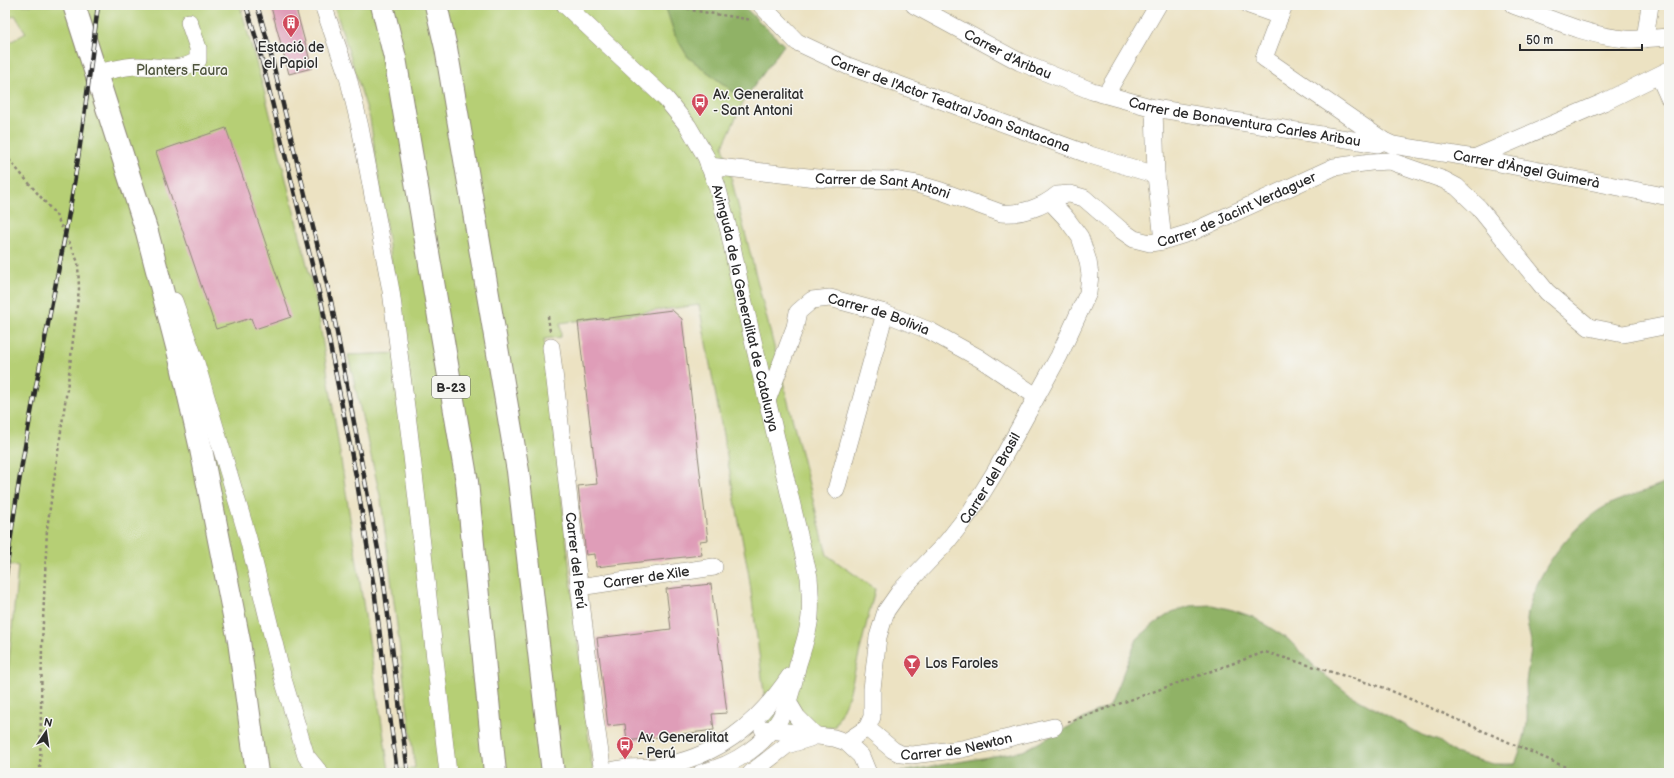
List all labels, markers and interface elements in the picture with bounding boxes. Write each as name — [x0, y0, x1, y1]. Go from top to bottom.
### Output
building icon: Estació de el Papiol — [281, 13, 301, 38]
street label: Carrer d'Aribau — [961, 25, 1054, 83]
scale bar — [1520, 26, 1642, 52]
text: 50 m — [1526, 33, 1553, 48]
place label: Estació de el Papiol — [258, 39, 324, 72]
street label: Carrer de l'Actor Teatral Joan Santacana — [828, 51, 1073, 156]
park label: Planters Faura — [136, 62, 228, 79]
place label: Av. Generalitat - Sant Antoni — [713, 86, 804, 119]
bus stop icon: Av. Generalitat - Sant Antoni — [690, 92, 710, 117]
street label: Carrer de Bonaventura Carles Aribau — [1127, 93, 1362, 150]
street label: Carrer d'Àngel Guimerà — [1452, 147, 1601, 192]
street label: Carrer de Jacint Verdaguer — [1156, 168, 1320, 251]
street label: Carrer de Sant Antoni — [814, 170, 952, 203]
street label: Avinguda de la Generalitat de Catalunya — [708, 183, 782, 433]
street label: Carrer de Bolivia — [826, 290, 932, 339]
road number: B-23 — [432, 376, 470, 398]
street label: Carrer del Brasil — [956, 430, 1024, 528]
street label: Carrer del Perú — [562, 511, 590, 610]
street label: Carrer de Xile — [602, 563, 690, 592]
bar icon: Los Faroles — [902, 653, 922, 678]
place label: Los Faroles — [925, 655, 998, 672]
north arrow — [26, 712, 66, 752]
text: N — [43, 715, 54, 730]
place label: Av. Generalitat - Perú — [638, 729, 729, 762]
street label: Carrer de Newton — [900, 729, 1014, 764]
bus stop icon: Av. Generalitat - Perú — [615, 735, 635, 760]

